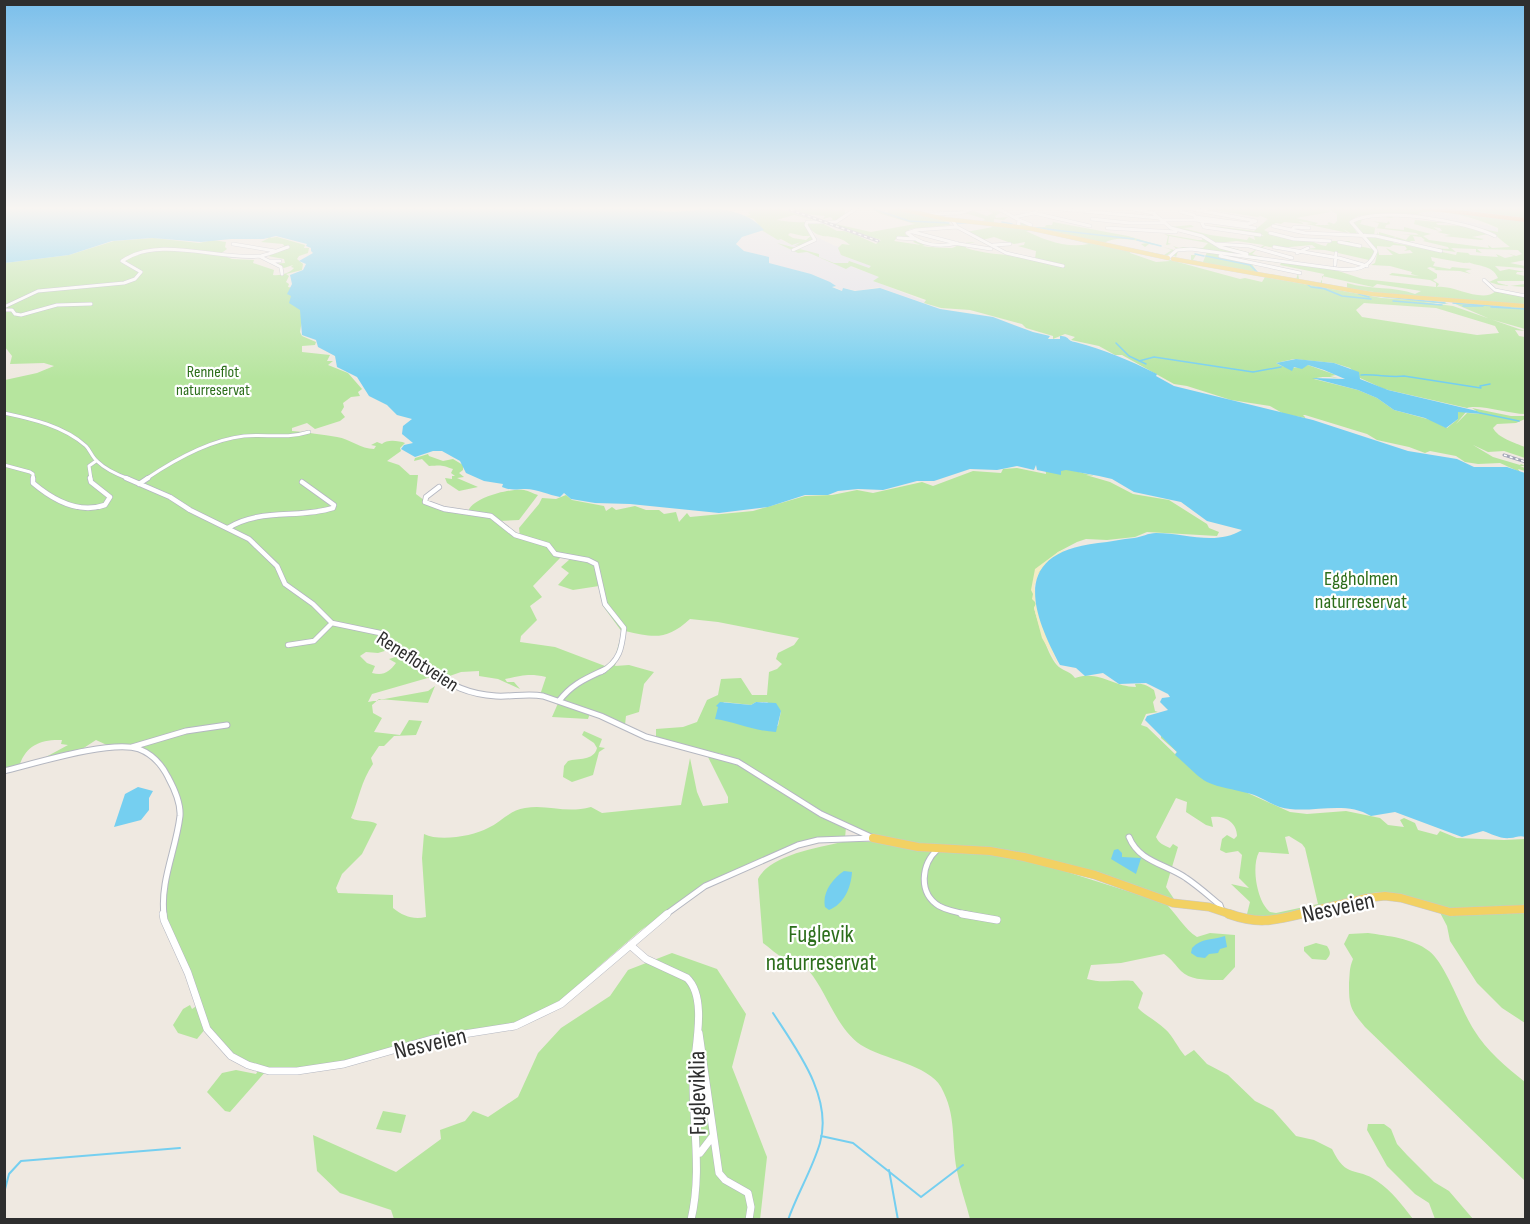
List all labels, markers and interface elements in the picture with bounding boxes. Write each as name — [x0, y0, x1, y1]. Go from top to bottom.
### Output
park label: Renneflot naturreservat — [176, 363, 250, 400]
park label: Eggholmen naturreservat — [1315, 567, 1407, 614]
street label: Reneflotveien — [372, 627, 463, 697]
street label: Nesveien — [1299, 886, 1377, 929]
park label: Fuglevik naturreservat — [766, 920, 876, 977]
street label: Nesveien — [391, 1021, 469, 1066]
street label: Fugleviklia — [682, 1051, 713, 1135]

